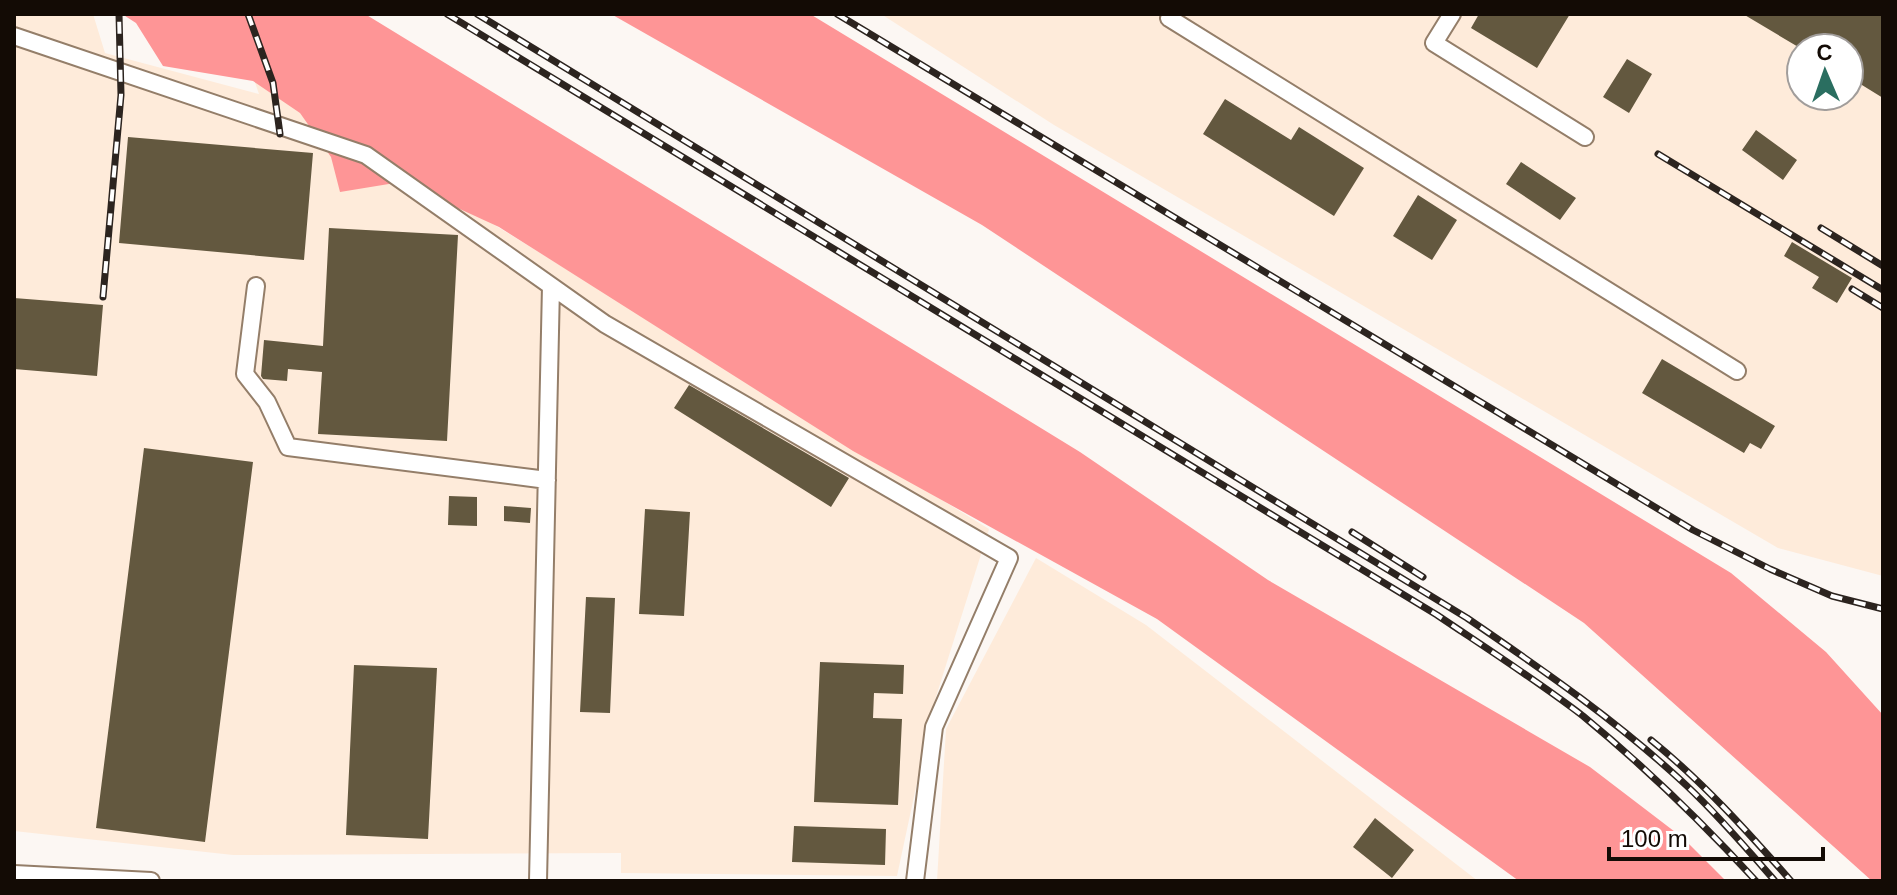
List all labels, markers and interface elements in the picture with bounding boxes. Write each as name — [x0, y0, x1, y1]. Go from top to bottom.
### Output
north arrow — [1785, 32, 1865, 112]
text: С — [1816, 40, 1833, 65]
scale bar — [1609, 811, 1823, 861]
text: 100 m — [1621, 825, 1688, 852]

